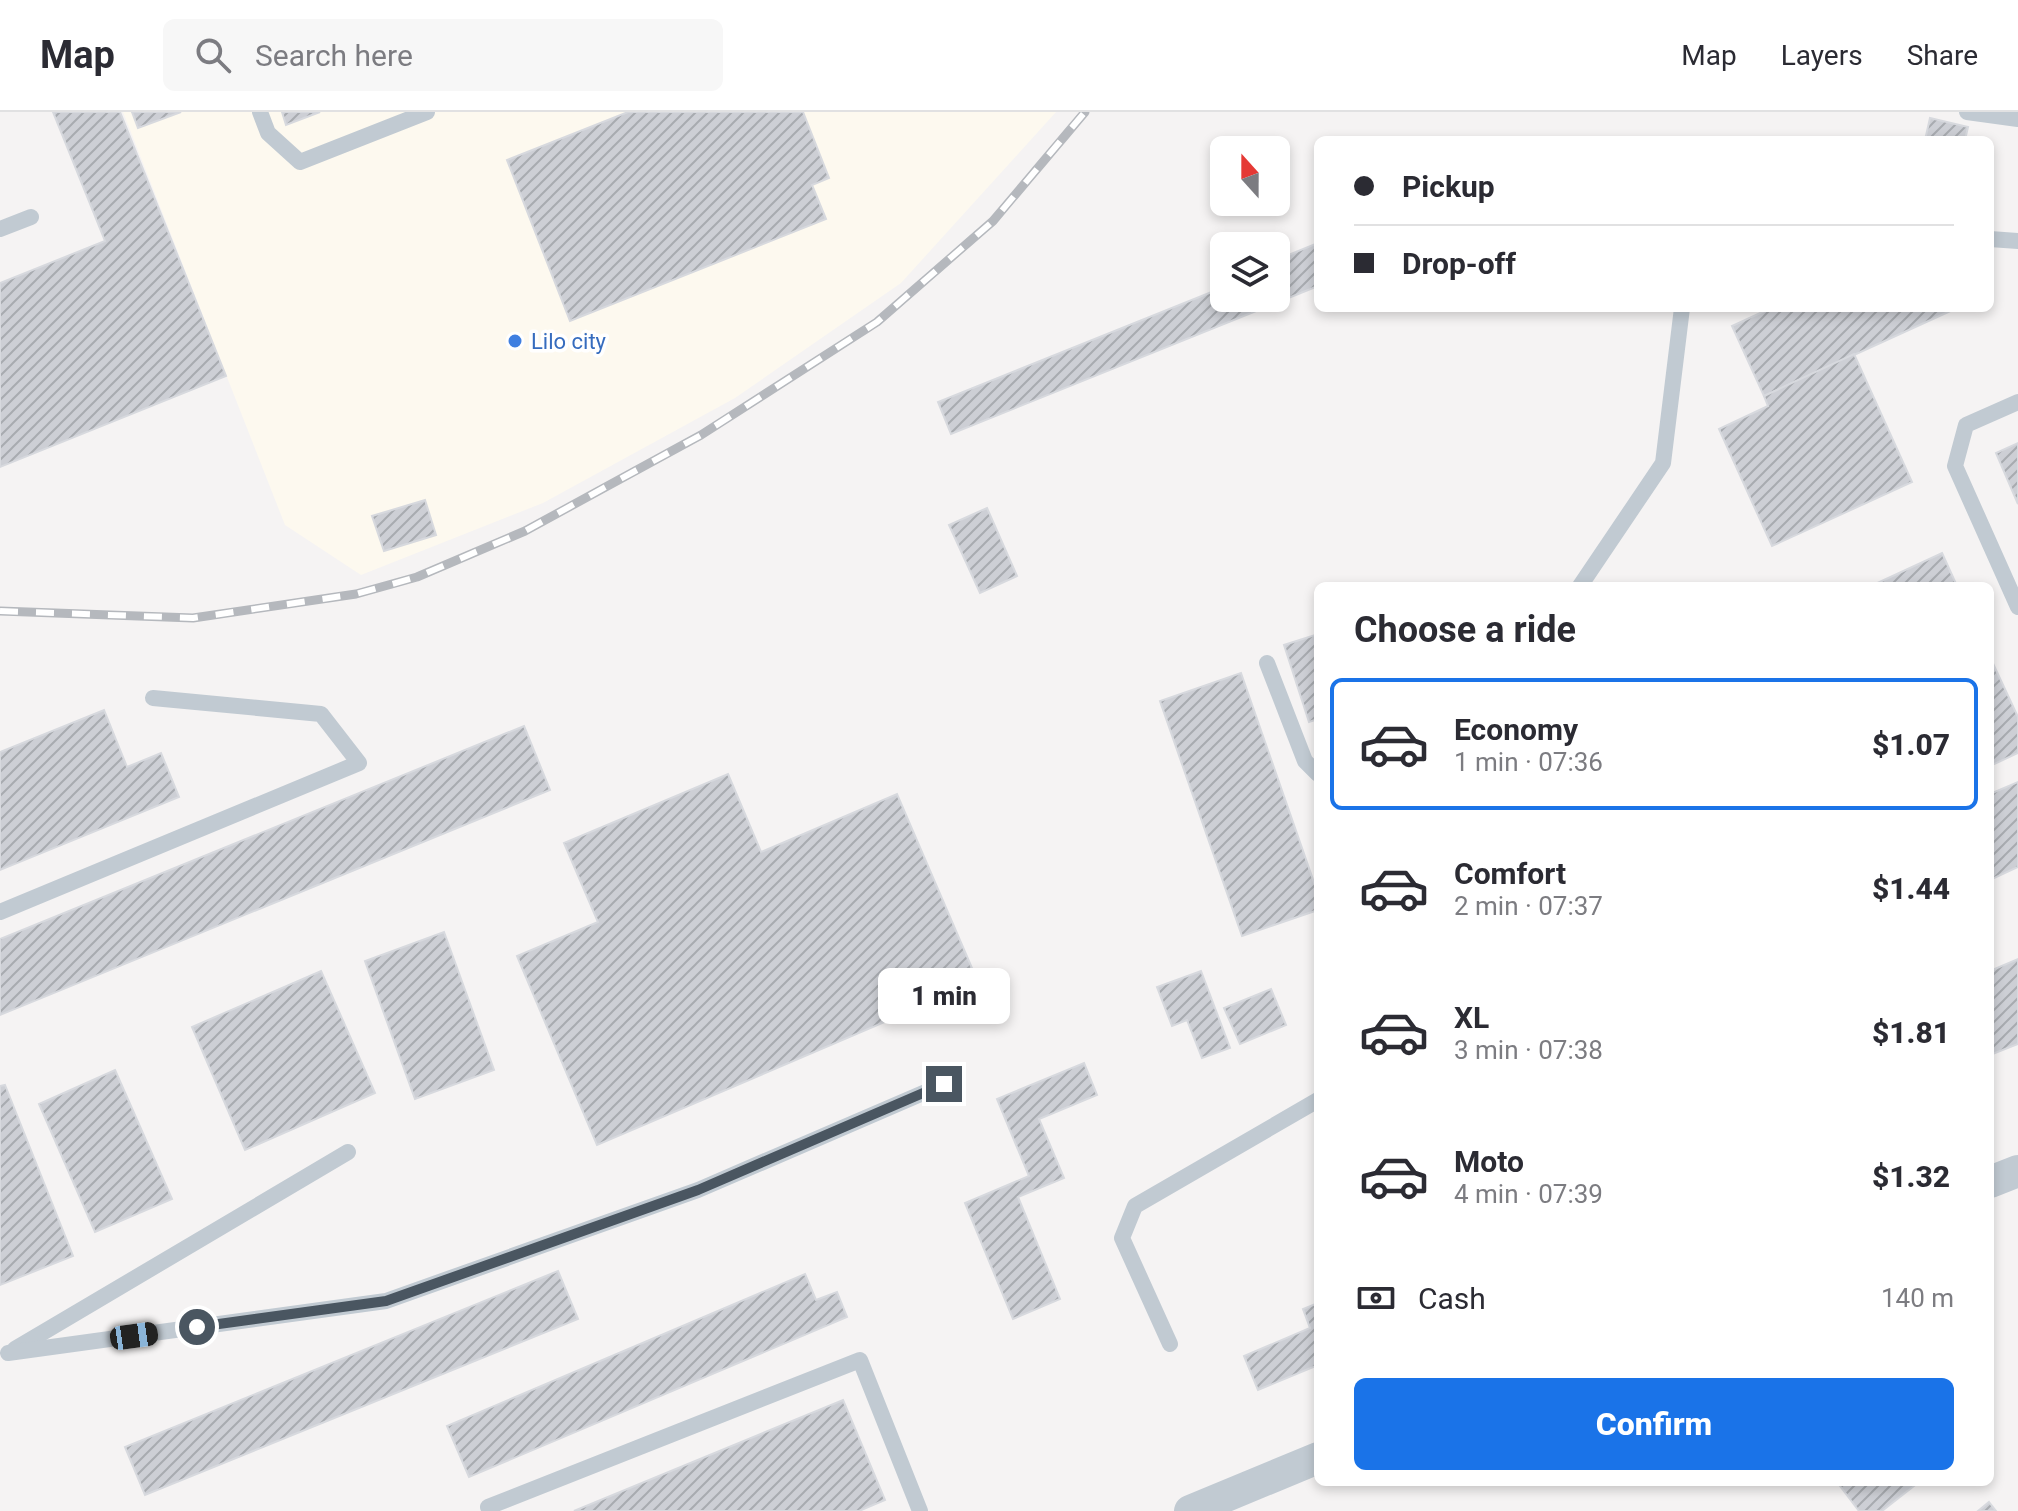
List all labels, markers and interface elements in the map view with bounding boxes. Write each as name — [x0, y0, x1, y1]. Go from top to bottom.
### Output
search box — [163, 19, 723, 91]
text: Map — [40, 33, 115, 77]
icon: search — [191, 33, 235, 77]
text: Search here — [255, 38, 413, 73]
text: Map — [1681, 39, 1737, 72]
text: Layers — [1781, 39, 1863, 72]
text: Share — [1907, 39, 1978, 72]
north arrow — [1210, 136, 1290, 216]
map controls — [1210, 136, 1290, 312]
text: Pickup — [1402, 169, 1495, 204]
button: layers — [1210, 232, 1290, 312]
text: Drop-off — [1402, 246, 1516, 281]
place label: Lilo city — [531, 329, 607, 354]
marker: Lilo city — [506, 332, 524, 350]
text: Choose a ride — [1354, 609, 1576, 651]
icon: car — [1358, 708, 1430, 780]
text: Economy — [1454, 712, 1578, 747]
text: $1.07 — [1872, 727, 1950, 762]
text: 1 min · 07:36 — [1454, 747, 1603, 777]
icon: car — [1358, 852, 1430, 924]
text: Comfort — [1454, 856, 1566, 891]
text: $1.44 — [1872, 871, 1950, 906]
text: 2 min · 07:37 — [1454, 891, 1603, 921]
callout: 1 min — [878, 968, 1010, 1024]
text: 1 min — [911, 981, 977, 1011]
icon: car — [1358, 996, 1430, 1068]
text: XL — [1454, 1000, 1489, 1035]
text: $1.81 — [1872, 1015, 1950, 1050]
text: 3 min · 07:38 — [1454, 1035, 1603, 1065]
route end — [926, 1066, 962, 1102]
icon: car — [1358, 1140, 1430, 1212]
text: Moto — [1454, 1144, 1524, 1179]
text: $1.32 — [1872, 1159, 1950, 1194]
text: 4 min · 07:39 — [1454, 1179, 1603, 1209]
icon: cash — [1354, 1276, 1398, 1320]
text: Cash — [1418, 1281, 1486, 1316]
text: 140 m — [1881, 1283, 1954, 1313]
route start — [179, 1309, 215, 1345]
car — [109, 1321, 159, 1351]
button: Confirm — [1354, 1378, 1954, 1470]

